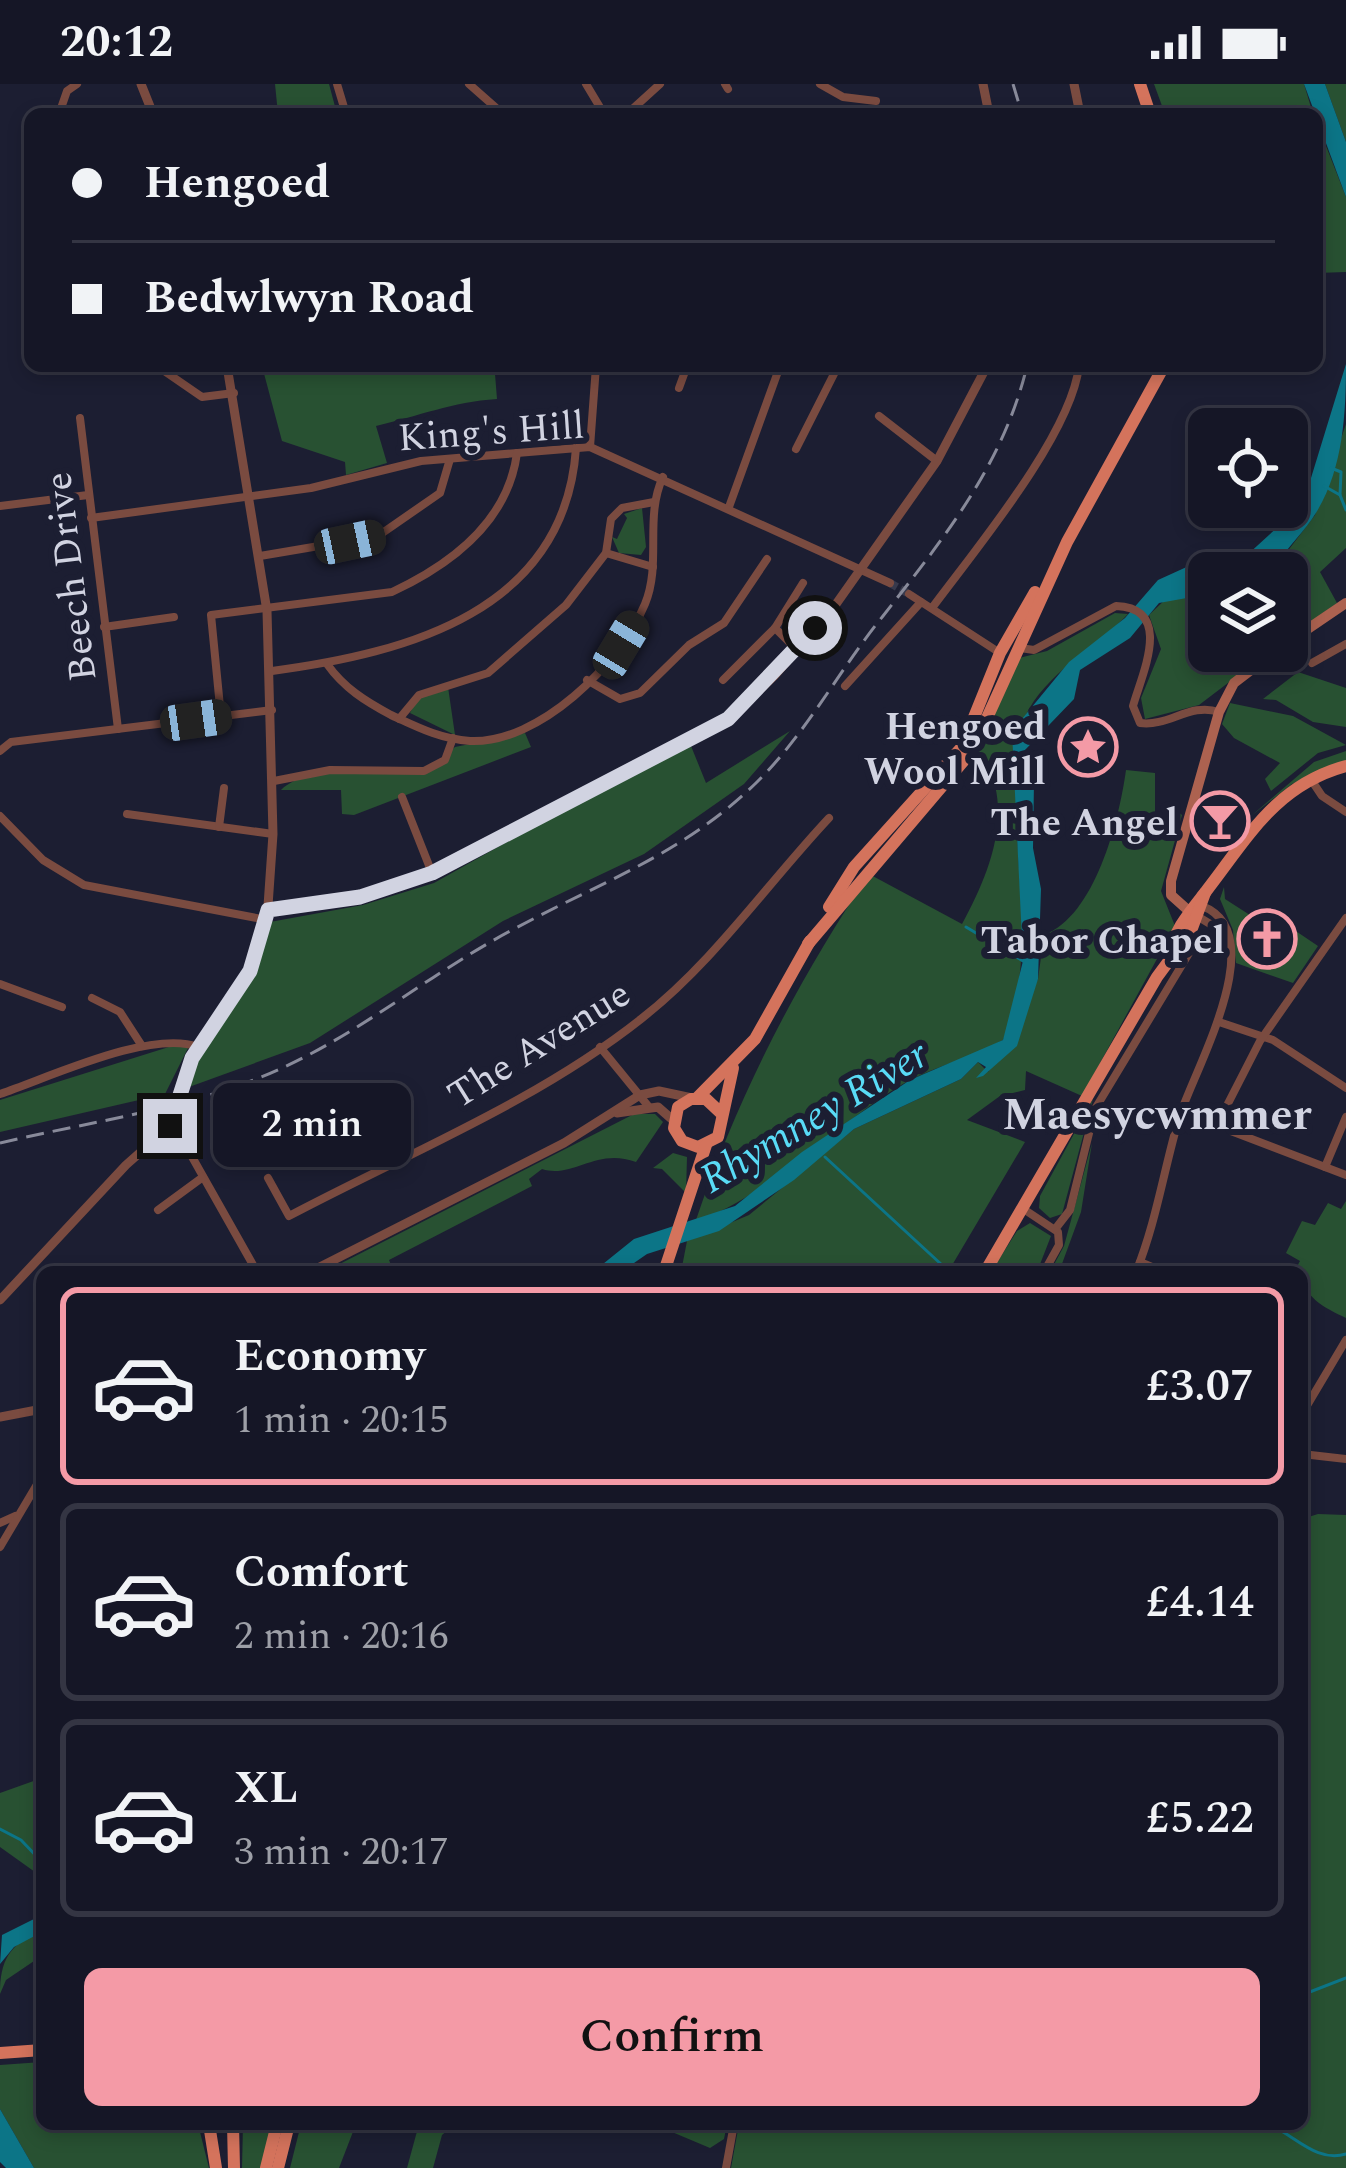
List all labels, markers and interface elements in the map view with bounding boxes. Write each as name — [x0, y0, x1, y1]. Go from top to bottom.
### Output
text: 20:12 — [60, 8, 173, 77]
text: Hengoed — [144, 149, 330, 218]
text: Bedwlwyn Road — [144, 264, 474, 333]
street label: King's Hill — [396, 397, 586, 468]
map controls — [1188, 408, 1308, 672]
button: locate — [1188, 408, 1308, 528]
street label: Beech Drive — [29, 469, 114, 685]
car — [311, 517, 389, 567]
button: layers — [1188, 552, 1308, 672]
route start — [788, 601, 842, 655]
car — [587, 605, 655, 685]
car — [158, 697, 234, 743]
place label: Hengoed Wool Mill — [864, 698, 1046, 802]
place icon: Hengoed Wool Mill — [1057, 716, 1119, 778]
bar icon: The Angel — [1189, 790, 1251, 852]
place label: The Angel — [990, 794, 1178, 853]
church icon: Tabor Chapel — [1236, 908, 1298, 970]
place label: Tabor Chapel — [980, 912, 1225, 971]
street label: The Avenue — [436, 965, 642, 1125]
water label: Rhymney River — [688, 1024, 941, 1210]
district label: Maesycwmmer — [1002, 1081, 1313, 1150]
callout: 2 min — [212, 1084, 410, 1168]
text: 2 min — [261, 1095, 363, 1154]
route end — [143, 1099, 197, 1153]
text: Economy — [234, 1322, 425, 1391]
icon: car — [90, 1332, 198, 1440]
text: £3.07 — [1146, 1352, 1254, 1421]
text: 1 min · 20:15 — [234, 1391, 449, 1450]
text: Comfort — [234, 1538, 409, 1607]
icon: car — [90, 1548, 198, 1656]
text: £4.14 — [1146, 1568, 1254, 1637]
text: 2 min · 20:16 — [234, 1607, 449, 1666]
text: XL — [234, 1754, 298, 1823]
icon: car — [90, 1764, 198, 1872]
text: £5.22 — [1146, 1784, 1254, 1853]
text: 3 min · 20:17 — [234, 1823, 449, 1882]
button: Confirm — [84, 1968, 1260, 2106]

